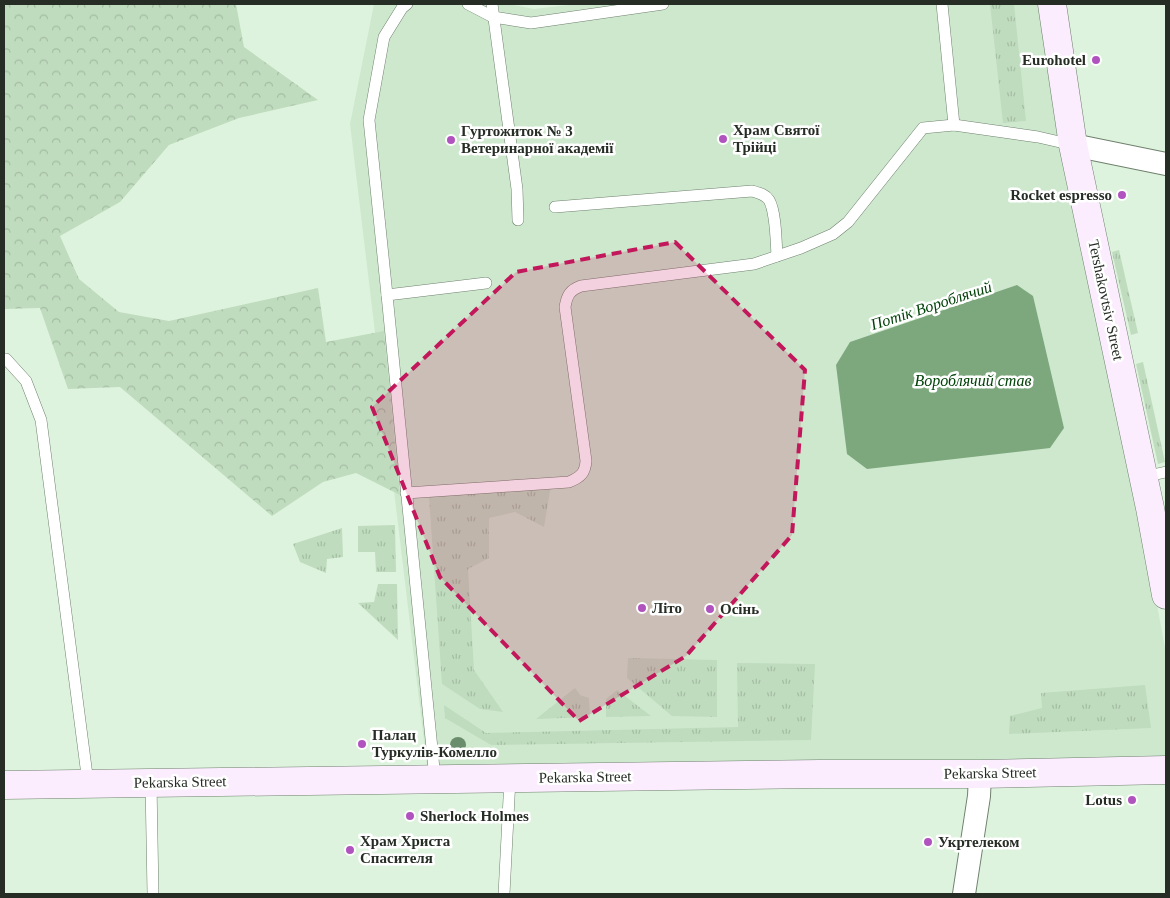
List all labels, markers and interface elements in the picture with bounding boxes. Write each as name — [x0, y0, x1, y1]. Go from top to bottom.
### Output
place label: Eurohotel — [1022, 52, 1086, 68]
marker: Eurohotel — [1090, 54, 1102, 66]
place label: Храм Святої Трійці — [733, 122, 820, 155]
place label: Гуртожиток № 3 Ветеринарної академії — [461, 123, 614, 156]
marker: Храм Святої Трійці — [717, 133, 729, 145]
marker: Гуртожиток № 3 Ветеринарної академії — [445, 134, 457, 146]
place label: Rocket espresso — [1010, 187, 1112, 203]
marker: Rocket espresso — [1116, 189, 1128, 201]
street label: Tershakovtsiv Street — [1085, 238, 1127, 362]
water label: Потік Вороблячий — [868, 278, 994, 334]
water label: Вороблячий став — [914, 372, 1032, 390]
place label: Літо — [652, 600, 682, 616]
place label: Осінь — [720, 601, 759, 617]
marker: Літо — [636, 602, 648, 614]
marker: Осінь — [704, 603, 716, 615]
place label: Палац Туркулів-Комелло — [372, 727, 497, 760]
marker: Палац Туркулів-Комелло — [356, 738, 368, 750]
street label: Pekarska Street — [943, 764, 1037, 782]
street label: Pekarska Street — [538, 768, 632, 786]
street label: Pekarska Street — [133, 773, 227, 791]
place label: Lotus — [1085, 792, 1122, 808]
marker: Lotus — [1126, 794, 1138, 806]
place label: Sherlock Holmes — [420, 808, 529, 824]
marker: Sherlock Holmes — [404, 810, 416, 822]
place label: Храм Христа Спасителя — [360, 833, 451, 866]
place label: Укртелеком — [938, 834, 1020, 850]
marker: Укртелеком — [922, 836, 934, 848]
marker: Храм Христа Спасителя — [344, 844, 356, 856]

